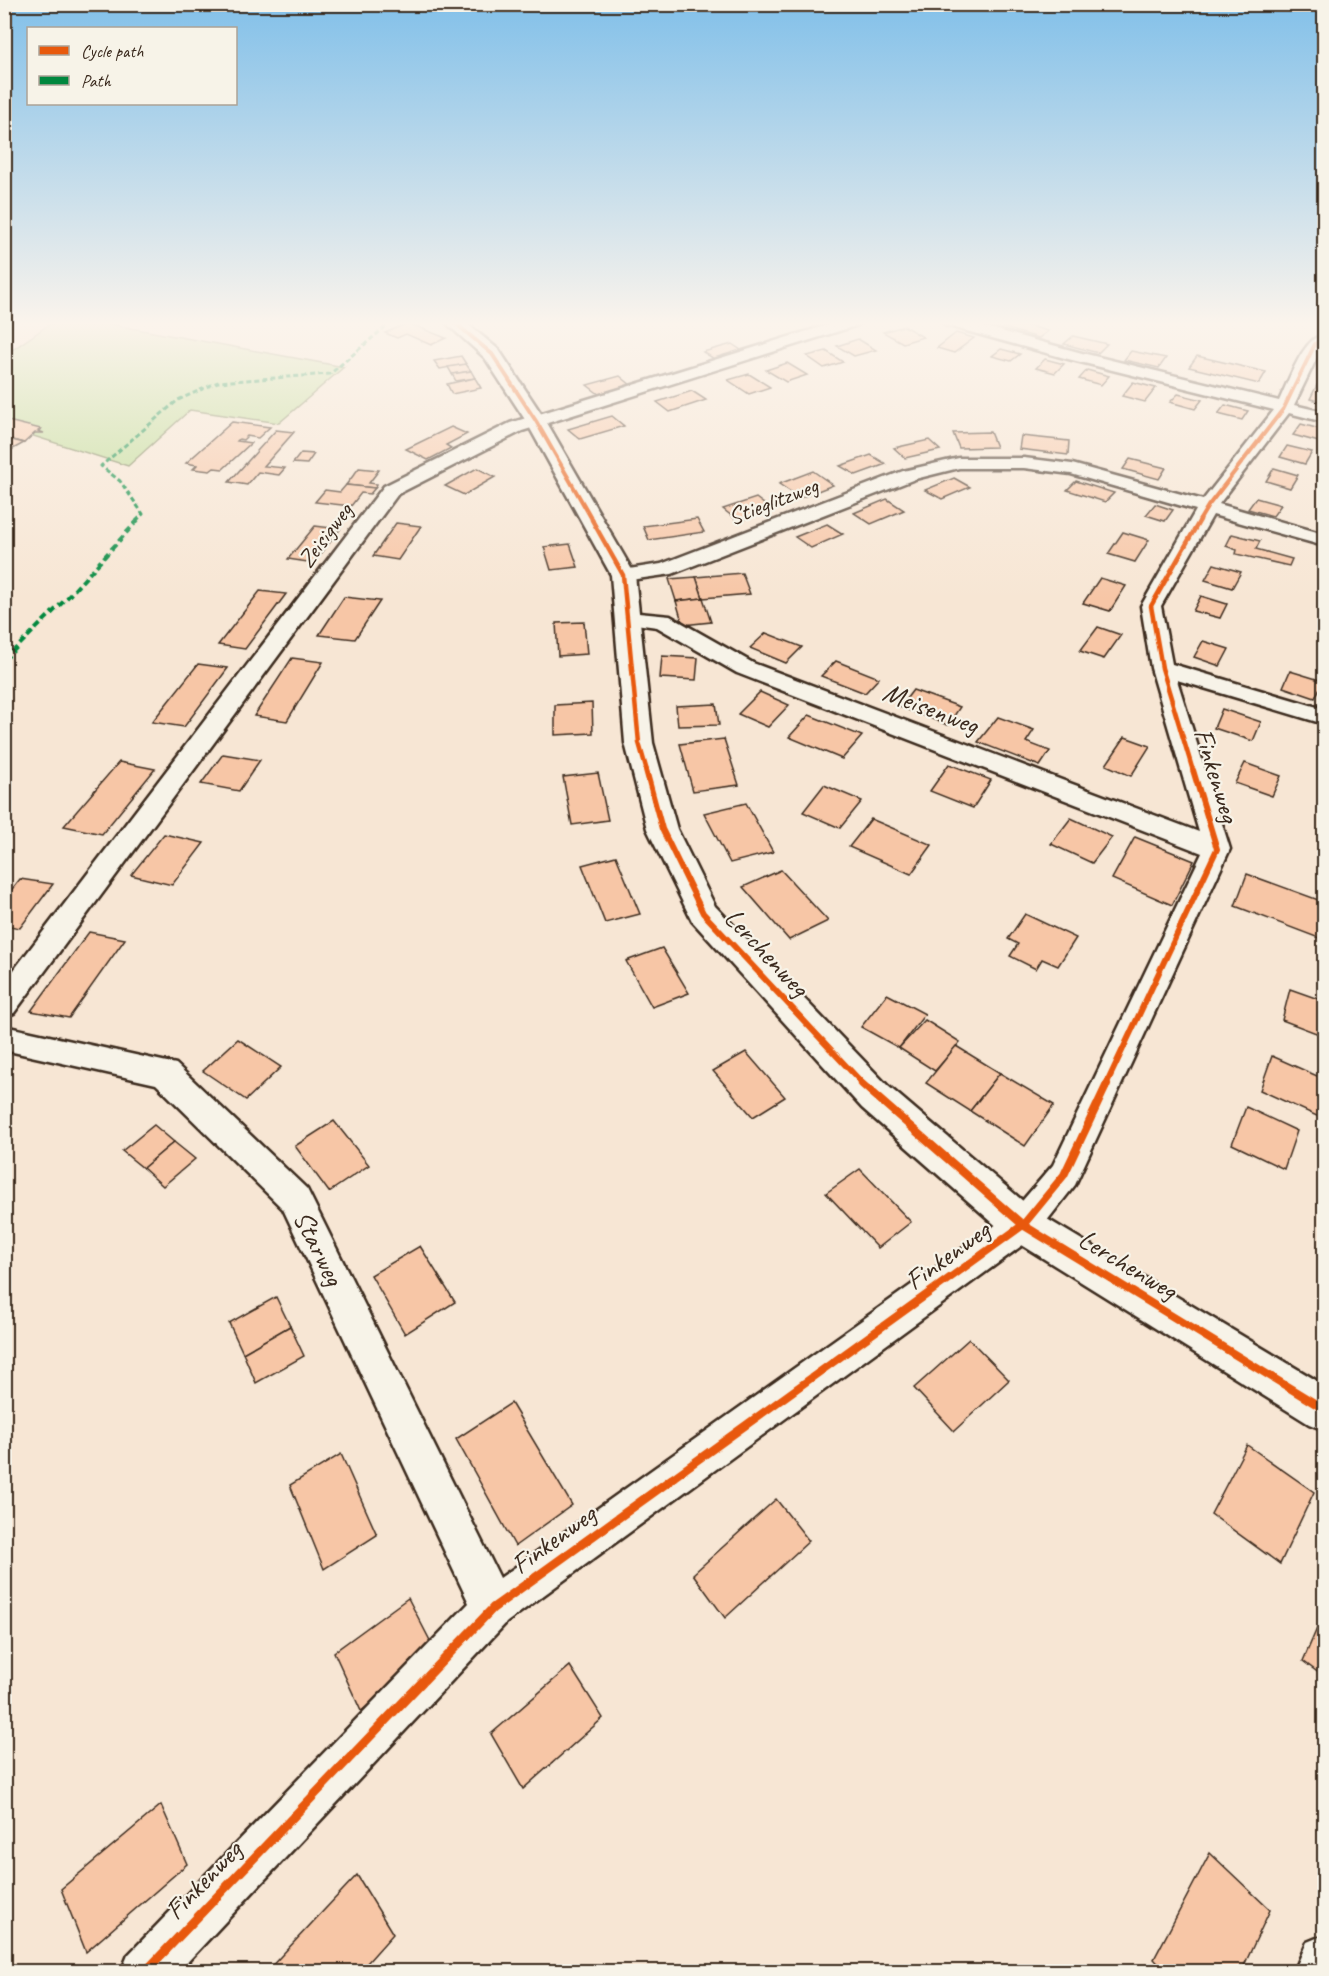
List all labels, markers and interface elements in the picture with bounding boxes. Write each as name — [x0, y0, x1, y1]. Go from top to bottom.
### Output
legend — [27, 27, 237, 105]
text: Cycle path — [81, 40, 144, 62]
text: Path — [81, 70, 111, 92]
street label: Stieglitzweg — [724, 470, 824, 532]
street label: Zeisigweg — [291, 495, 360, 573]
street label: Meisenweg — [878, 674, 985, 743]
street label: Finkenweg — [1186, 724, 1248, 828]
street label: Lerchenweg — [717, 900, 818, 1005]
street label: Starweg — [286, 1205, 353, 1292]
street label: Finkenweg — [898, 1211, 998, 1297]
street label: Lerchenweg — [1072, 1221, 1185, 1308]
street label: Finkenweg — [504, 1495, 604, 1581]
street label: Finkenweg — [157, 1832, 250, 1927]

